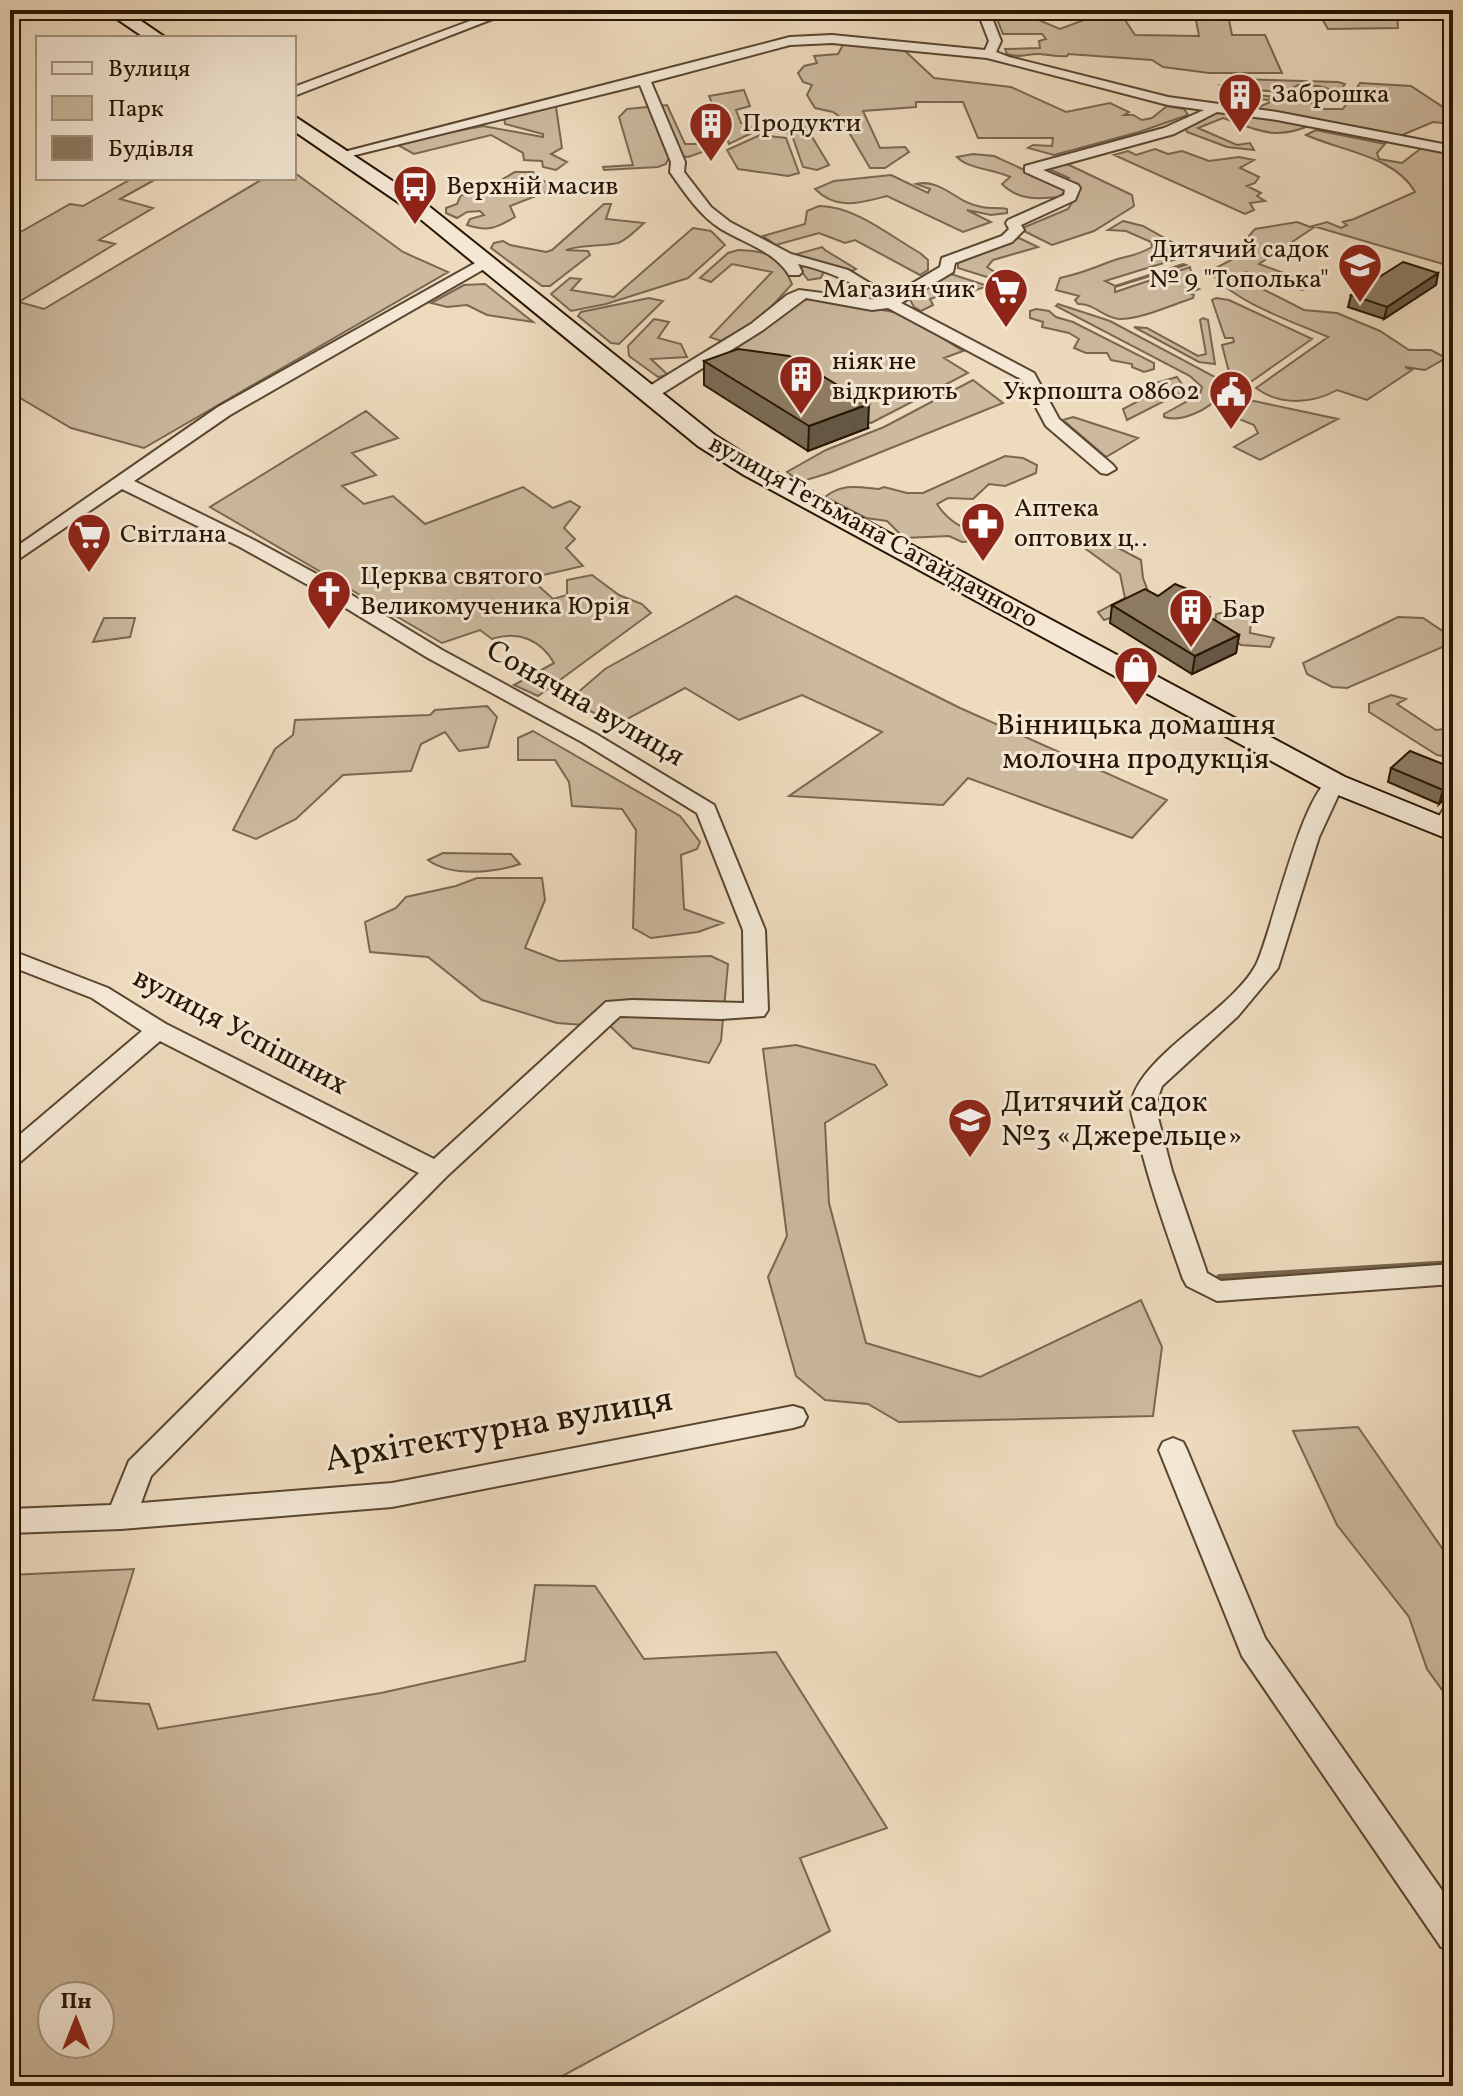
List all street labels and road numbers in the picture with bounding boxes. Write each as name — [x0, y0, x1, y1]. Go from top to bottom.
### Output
street label: вулиця Гетьмана Сагайдачного — [702, 426, 1044, 638]
street label: Сонячна вулиця — [478, 630, 692, 778]
street label: вулиця Успішних — [125, 958, 355, 1106]
street label: Архітектурна вулиця — [321, 1376, 677, 1486]

